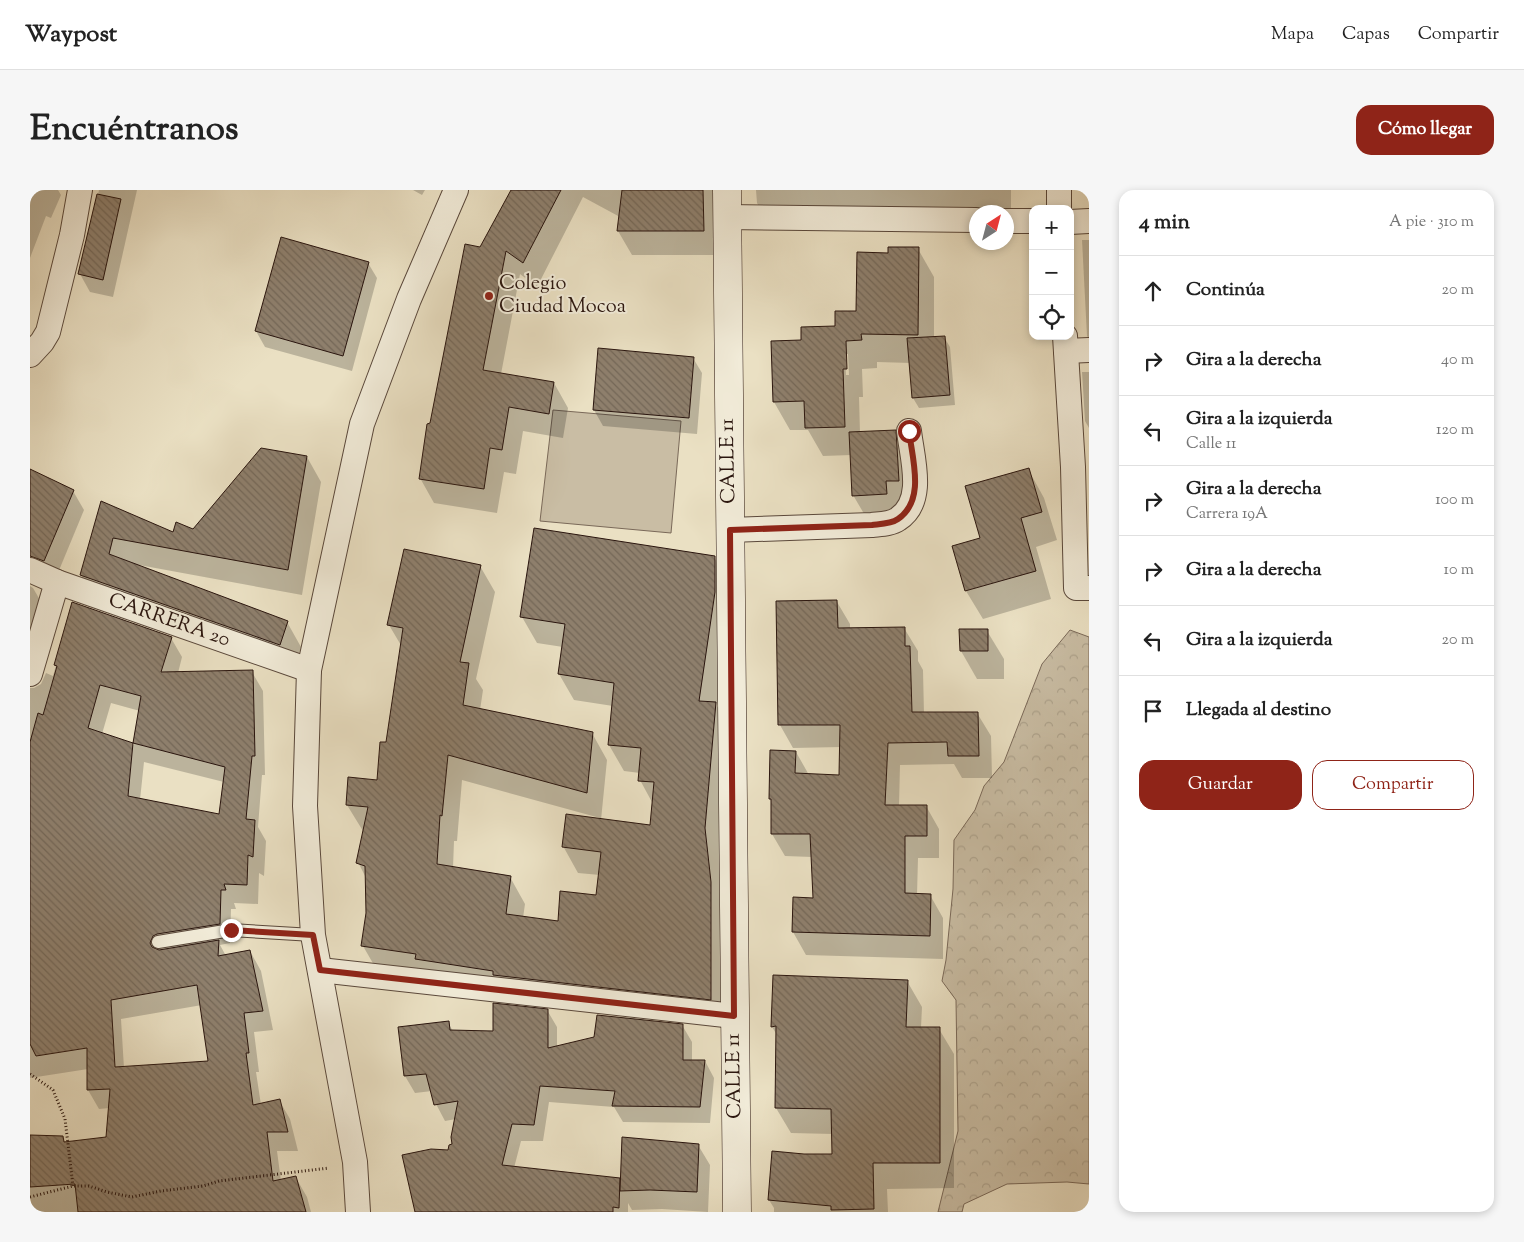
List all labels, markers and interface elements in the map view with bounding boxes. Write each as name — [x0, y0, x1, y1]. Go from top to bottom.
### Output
text: Waypost — [25, 18, 117, 52]
text: Mapa — [1271, 22, 1314, 48]
text: Capas — [1342, 22, 1390, 48]
text: Compartir — [1418, 22, 1499, 48]
text: Encuéntranos — [30, 105, 239, 156]
button: Cómo llegar — [1356, 105, 1494, 155]
north arrow — [969, 205, 1014, 250]
map controls — [1029, 205, 1074, 340]
button: + — [1029, 205, 1074, 250]
text: 4 min — [1139, 208, 1190, 238]
text: A pie · 310 m — [1389, 211, 1474, 234]
button: − — [1029, 250, 1074, 295]
place label: Colegio Ciudad Mocoa — [499, 270, 626, 322]
icon: ahead — [1139, 277, 1167, 305]
text: Continúa — [1186, 277, 1265, 304]
text: 20 m — [1441, 279, 1474, 302]
marker: Colegio Ciudad Mocoa — [483, 290, 495, 302]
button: locate — [1029, 295, 1074, 340]
icon: right — [1139, 347, 1167, 375]
text: Gira a la derecha — [1186, 347, 1321, 374]
text: 40 m — [1441, 349, 1474, 372]
text: Gira a la izquierda — [1186, 406, 1332, 433]
icon: left — [1139, 417, 1167, 445]
street label: CALLE 11 — [714, 418, 744, 504]
text: 120 m — [1436, 419, 1474, 442]
route start — [898, 420, 921, 443]
text: Calle 11 — [1186, 433, 1237, 456]
text: Gira a la derecha — [1186, 476, 1321, 503]
icon: right — [1139, 487, 1167, 515]
text: 100 m — [1435, 489, 1474, 512]
text: Carrera 19A — [1186, 503, 1268, 526]
icon: right — [1139, 557, 1167, 585]
text: Gira a la derecha — [1186, 557, 1321, 584]
text: 10 m — [1444, 559, 1474, 582]
street label: CARRERA 20 — [104, 587, 234, 655]
icon: left — [1139, 627, 1167, 655]
text: Gira a la izquierda — [1186, 627, 1332, 654]
text: 20 m — [1441, 629, 1474, 652]
icon: arrive — [1139, 697, 1167, 725]
text: Llegada al destino — [1186, 697, 1331, 724]
button: Guardar — [1139, 760, 1302, 810]
button: Compartir — [1312, 760, 1474, 810]
route end — [220, 919, 243, 942]
street label: CALLE 11 — [720, 1033, 750, 1119]

